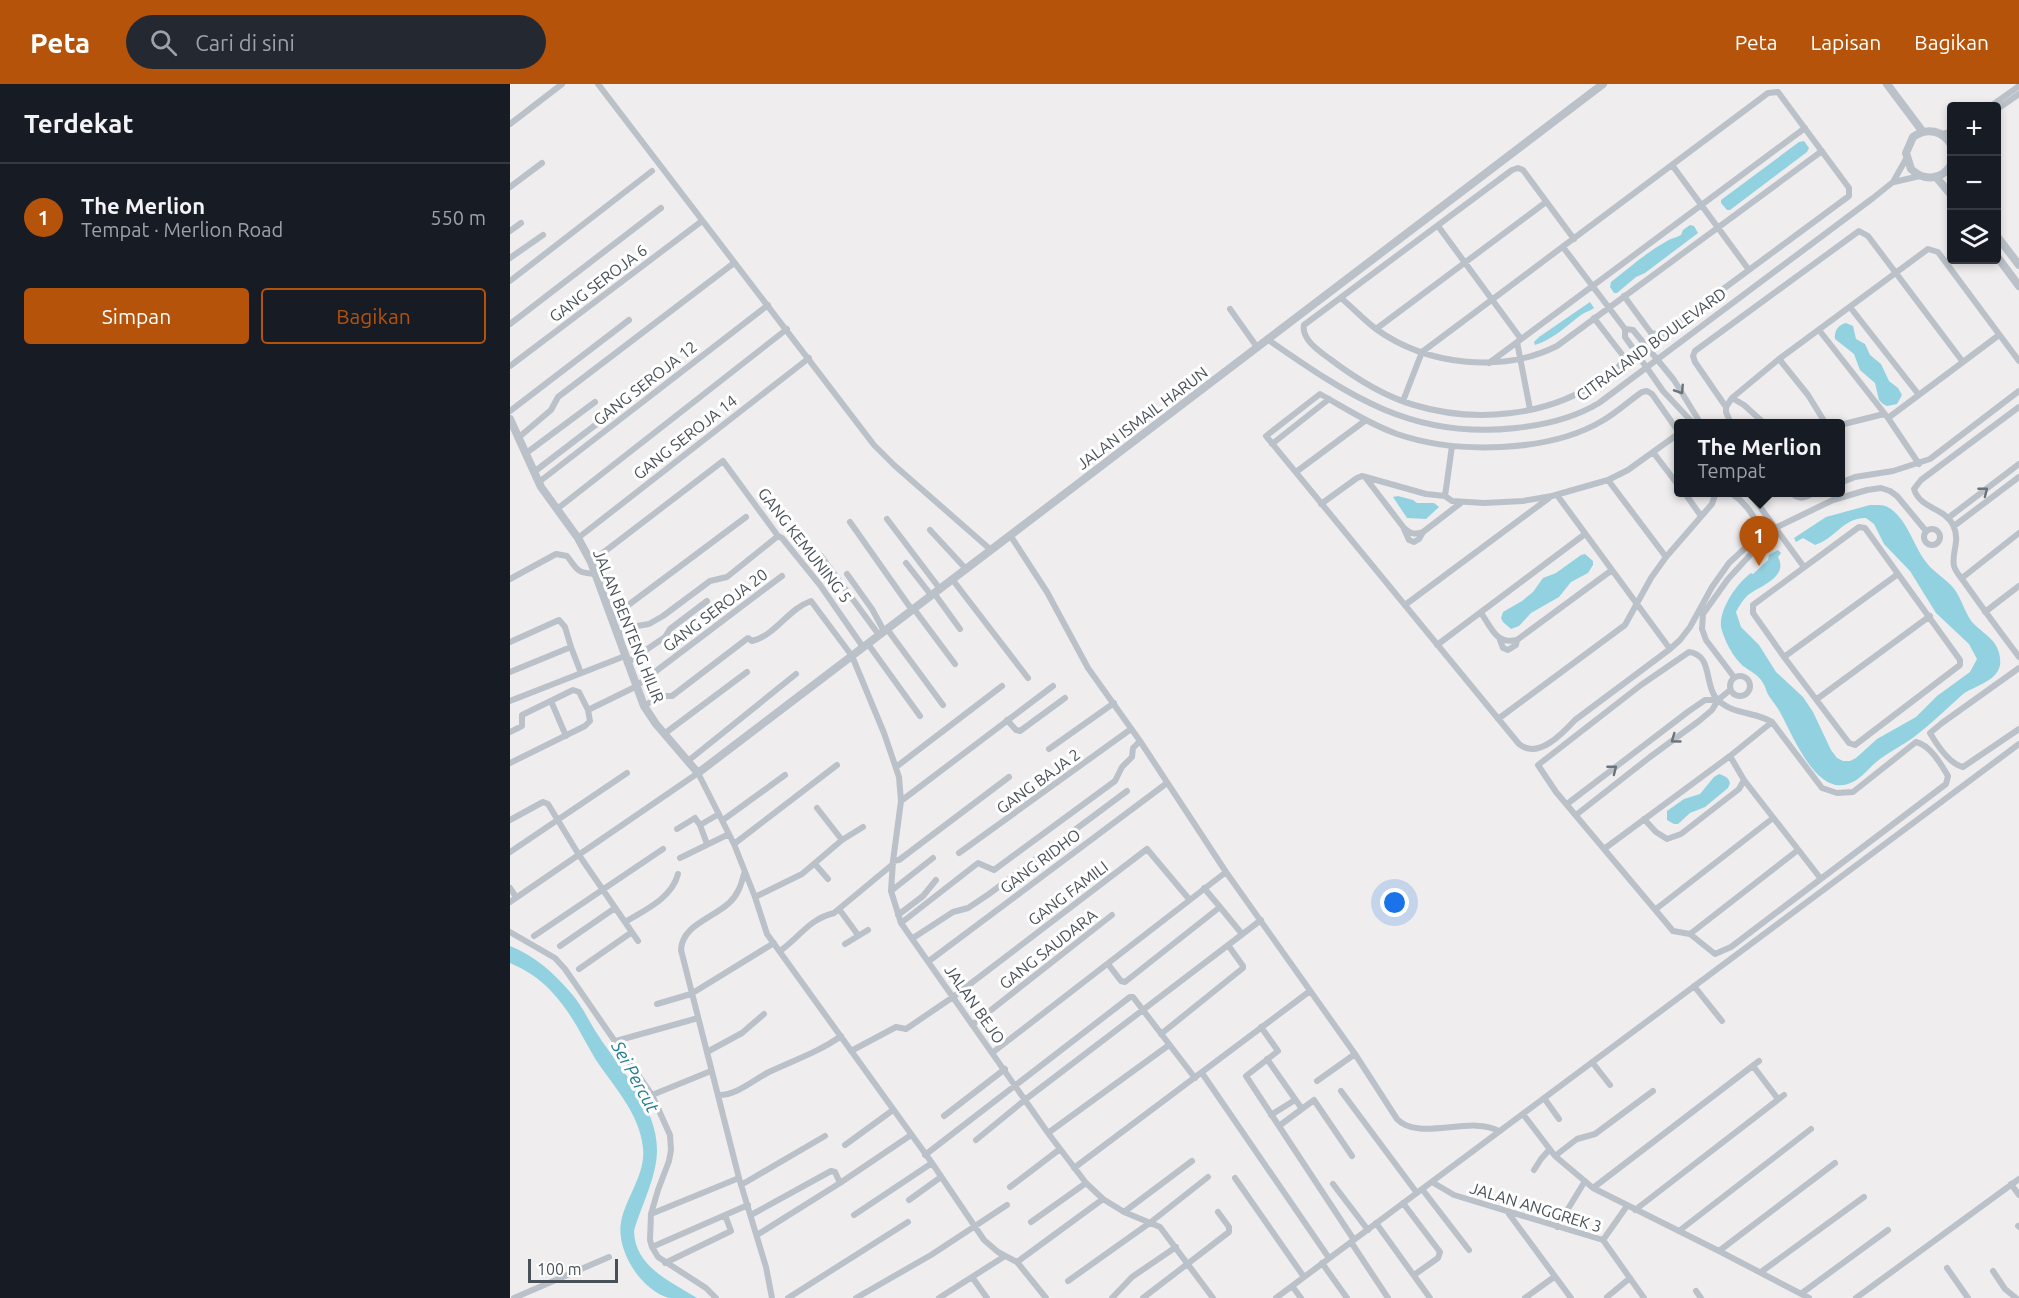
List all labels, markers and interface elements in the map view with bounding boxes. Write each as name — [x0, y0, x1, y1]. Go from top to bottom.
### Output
search box — [126, 15, 546, 69]
icon: search — [147, 26, 180, 59]
text: Peta — [30, 27, 90, 58]
text: Cari di sini — [195, 30, 295, 55]
text: Peta — [1735, 30, 1778, 54]
text: Lapisan — [1811, 30, 1881, 54]
text: Bagikan — [1914, 30, 1989, 54]
map controls — [1947, 102, 2001, 264]
button: + — [1947, 102, 2001, 156]
text: Terdekat — [24, 109, 134, 138]
button: − — [1947, 156, 2001, 210]
text: The Merlion — [81, 193, 205, 218]
text: 1 — [38, 206, 49, 229]
text: 550 m — [430, 206, 486, 229]
button: layers — [1947, 210, 2001, 264]
text: Tempat · Merlion Road — [81, 218, 283, 241]
street label: GANG SEROJA 6 — [546, 241, 650, 325]
street label: CITRALAND BOULEVARD — [1573, 284, 1729, 404]
button: Simpan — [24, 288, 249, 344]
button: Bagikan — [261, 288, 486, 344]
street label: GANG SEROJA 12 — [590, 337, 700, 429]
street label: JALAN ISMAIL HARUN — [1073, 363, 1211, 473]
one-way arrow — [1673, 384, 1685, 394]
street label: GANG SEROJA 14 — [630, 391, 740, 483]
popup — [1674, 419, 1845, 497]
text: The Merlion — [1697, 434, 1822, 459]
text: Tempat — [1697, 459, 1766, 482]
street label: GANG KEMUNING 5 — [755, 484, 855, 606]
one-way arrow — [1977, 487, 1988, 498]
pin: 1 — [1740, 516, 1778, 566]
street label: JALAN BENTENG HILIR — [590, 547, 668, 705]
street label: GANG SEROJA 20 — [659, 565, 771, 655]
one-way arrow — [1670, 731, 1681, 742]
street label: GANG BAJA 2 — [993, 745, 1083, 817]
one-way arrow — [1606, 765, 1617, 776]
street label: GANG RIDHO — [996, 825, 1084, 897]
street label: GANG FAMILI — [1025, 857, 1111, 929]
your location — [1380, 888, 1409, 917]
street label: GANG SAUDARA — [996, 905, 1101, 993]
street label: JALAN BEJO — [941, 961, 1009, 1047]
water label: Sei Percut — [608, 1036, 664, 1117]
street label: JALAN ANGGREK 3 — [1468, 1178, 1604, 1236]
scale bar — [528, 1256, 618, 1284]
text: 100 m — [537, 1260, 582, 1278]

